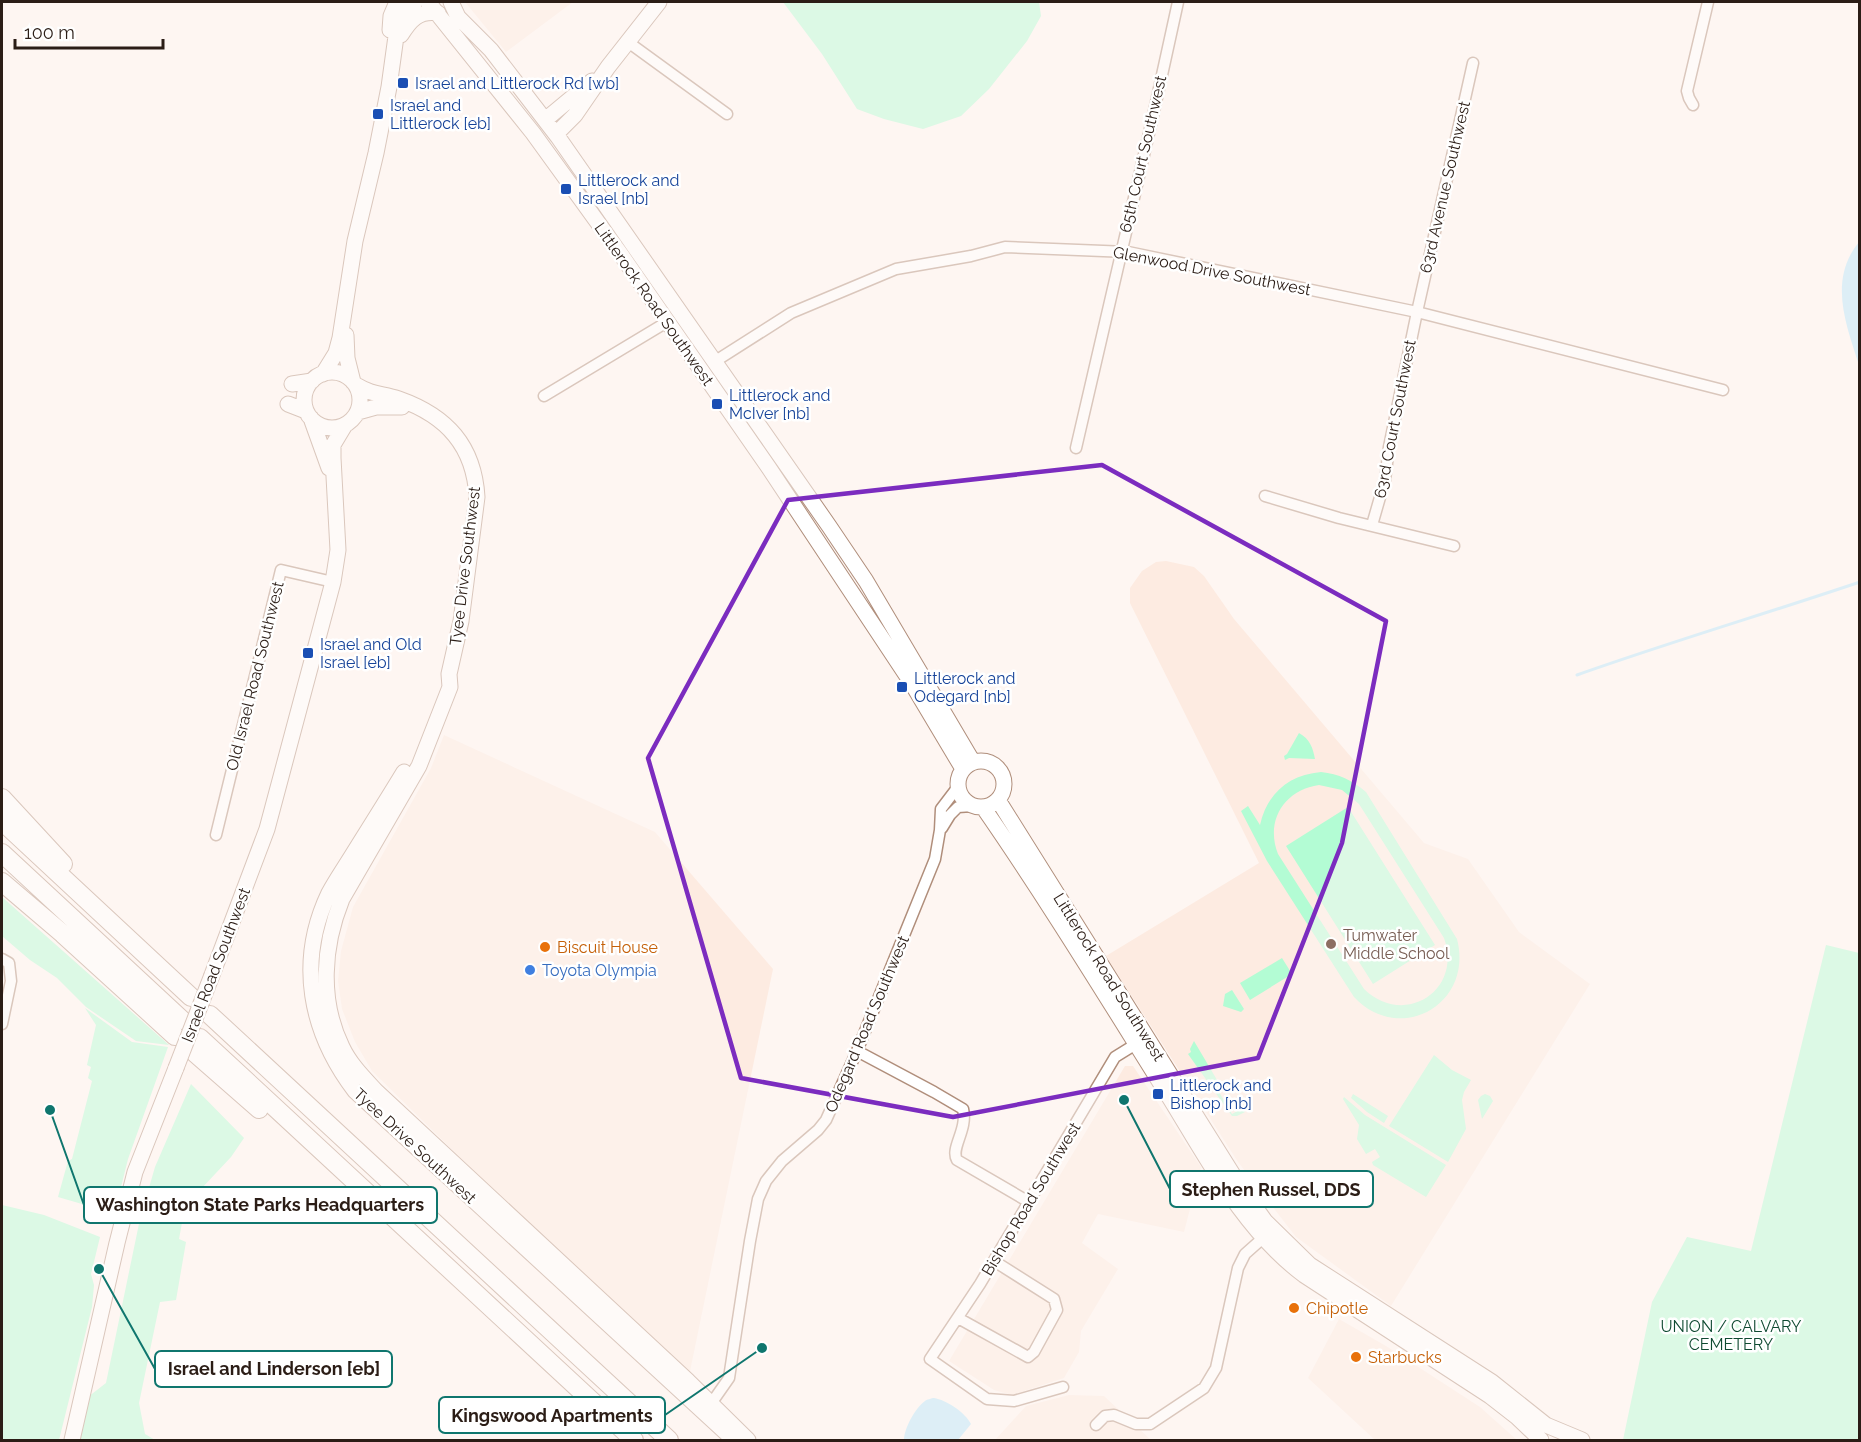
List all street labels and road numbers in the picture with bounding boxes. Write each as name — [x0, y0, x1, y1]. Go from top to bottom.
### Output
street label: 65th Court Southwest — [1116, 73, 1170, 234]
street label: 63rd Avenue Southwest — [1416, 99, 1474, 275]
street label: Littlerock Road Southwest — [590, 219, 718, 390]
street label: Glenwood Drive Southwest — [1112, 243, 1313, 300]
street label: 63rd Court Southwest — [1370, 337, 1420, 500]
street label: Tyee Drive Southwest — [446, 485, 484, 647]
street label: Old Israel Road Southwest — [222, 579, 288, 773]
street label: Israel Road Southwest — [178, 884, 255, 1045]
street label: Littlerock Road Southwest — [1049, 890, 1169, 1065]
street label: Odegard Road Southwest — [821, 932, 913, 1115]
street label: Tyee Drive Southwest — [350, 1084, 481, 1208]
street label: Bishop Road Southwest — [978, 1118, 1085, 1279]

